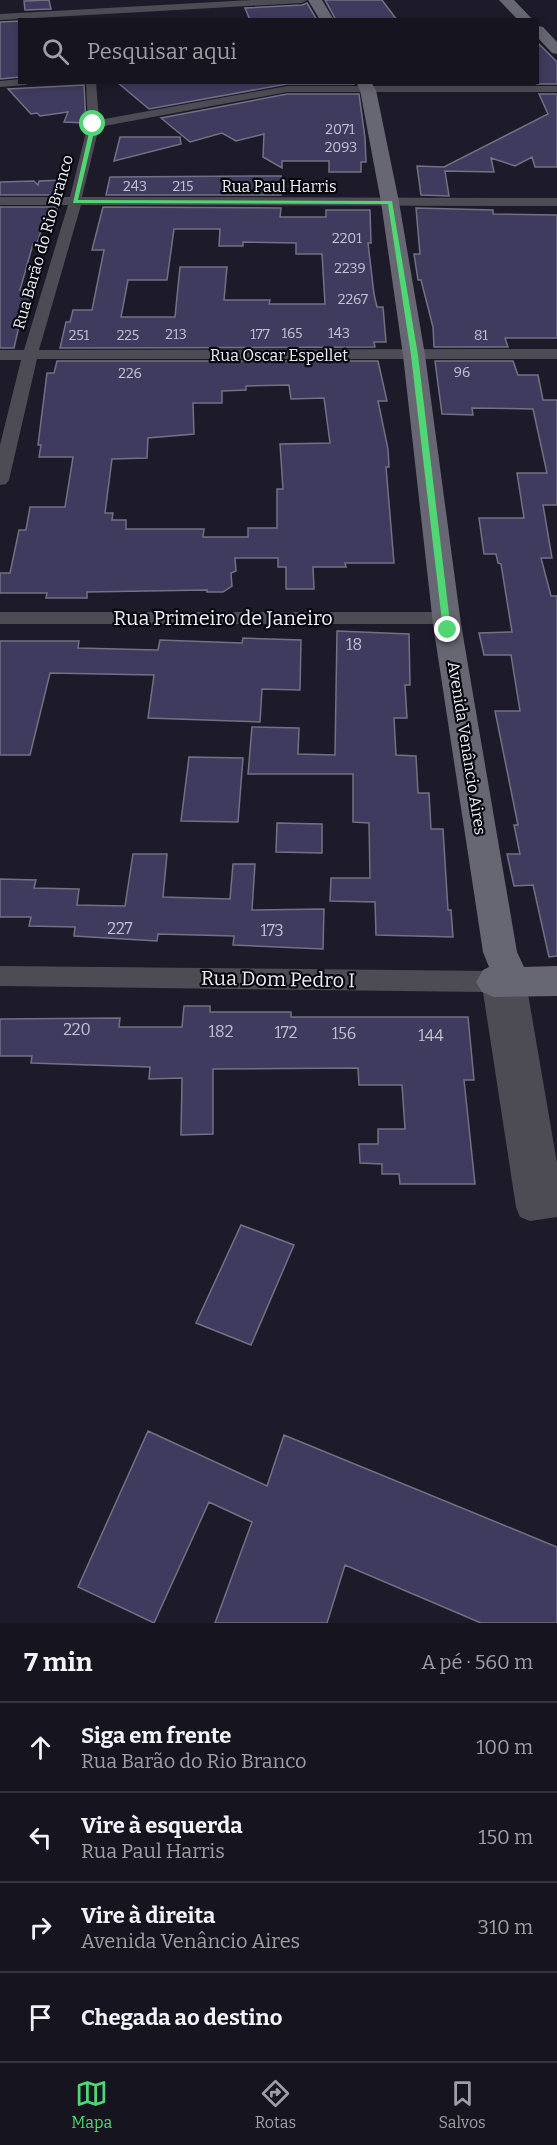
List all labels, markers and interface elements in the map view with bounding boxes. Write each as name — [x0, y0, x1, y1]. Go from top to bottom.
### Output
search box — [18, 18, 539, 84]
icon: search — [39, 35, 72, 68]
text: Pesquisar aqui — [87, 38, 237, 65]
route start — [79, 110, 105, 136]
house number: 2071 — [325, 121, 355, 138]
house number: 2093 — [325, 139, 357, 156]
street label: Rua Barão do Rio Branco — [9, 153, 77, 331]
street label: Rua Paul Harris — [221, 177, 337, 196]
house number: 243 — [123, 178, 147, 195]
house number: 215 — [173, 178, 193, 195]
house number: 2201 — [332, 230, 362, 247]
house number: 2239 — [334, 260, 366, 277]
house number: 2267 — [338, 291, 368, 308]
house number: 165 — [281, 325, 303, 342]
house number: 143 — [328, 325, 350, 342]
house number: 213 — [165, 326, 187, 343]
house number: 177 — [250, 326, 270, 343]
house number: 251 — [69, 327, 90, 344]
house number: 225 — [117, 327, 139, 344]
house number: 81 — [474, 327, 488, 344]
street label: Rua Oscar Espellet — [210, 346, 348, 365]
house number: 96 — [454, 364, 470, 381]
house number: 226 — [118, 365, 142, 382]
street label: Rua Primeiro de Janeiro — [113, 606, 333, 630]
route end — [434, 616, 460, 642]
house number: 18 — [346, 635, 362, 654]
street label: Avenida Venâncio Aires — [444, 660, 490, 836]
house number: 227 — [107, 919, 133, 938]
house number: 173 — [260, 921, 284, 940]
street label: Rua Dom Pedro I — [201, 966, 355, 992]
house number: 220 — [63, 1020, 91, 1039]
house number: 182 — [209, 1022, 233, 1041]
house number: 172 — [275, 1023, 297, 1042]
house number: 156 — [332, 1024, 356, 1043]
house number: 144 — [418, 1026, 444, 1045]
text: 7 min — [24, 1647, 92, 1678]
text: A pé · 560 m — [421, 1650, 533, 1674]
text: Siga em frente — [81, 1722, 231, 1749]
icon: ahead — [24, 1731, 57, 1764]
text: 100 m — [476, 1735, 533, 1759]
text: Rua Barão do Rio Branco — [81, 1749, 307, 1773]
text: Vire à esquerda — [81, 1812, 242, 1839]
icon: left — [24, 1821, 57, 1854]
text: 150 m — [478, 1825, 533, 1849]
text: Rua Paul Harris — [81, 1839, 225, 1863]
text: Vire à direita — [81, 1902, 215, 1929]
icon: right — [24, 1911, 57, 1944]
text: 310 m — [478, 1915, 533, 1939]
text: Avenida Venâncio Aires — [81, 1929, 300, 1953]
icon: arrive — [24, 2001, 57, 2034]
text: Chegada ao destino — [81, 2004, 282, 2031]
tab: Mapa — [71, 2077, 112, 2132]
tab: Rotas — [255, 2077, 296, 2132]
tab: Salvos — [439, 2077, 486, 2132]

